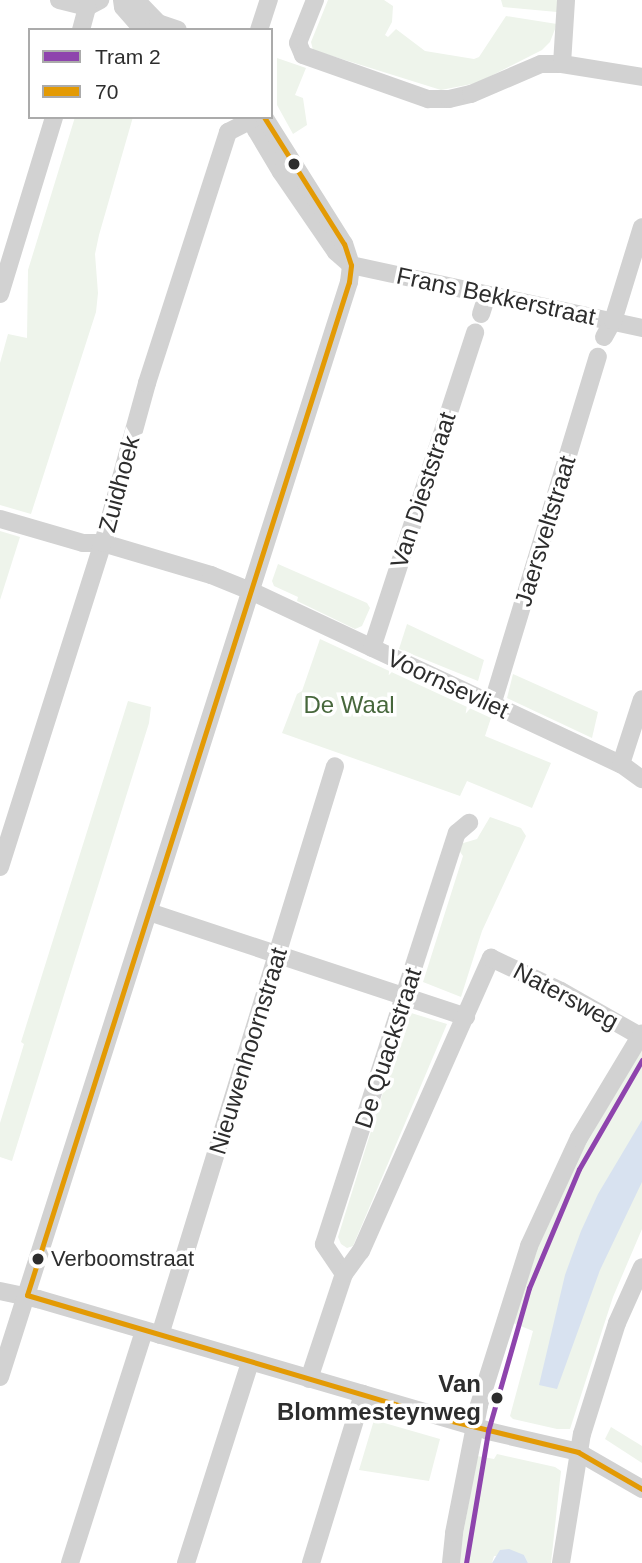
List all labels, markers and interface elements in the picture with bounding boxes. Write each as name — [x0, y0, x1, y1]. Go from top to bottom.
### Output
legend — [28, 28, 273, 119]
text: Tram 2 — [95, 45, 161, 68]
text: 70 — [95, 80, 118, 103]
unlabelled marker — [287, 157, 301, 171]
street label: Frans Bekkerstraat — [394, 261, 598, 331]
street label: Van Dieststraat — [384, 408, 462, 572]
street label: Zuidhoek — [92, 433, 146, 535]
street label: Jaersveltstraat — [508, 452, 582, 610]
street label: Voornsevliet — [383, 643, 513, 725]
park label: De Waal — [303, 691, 395, 719]
street label: Nieuwenhoornstraat — [203, 944, 293, 1158]
street label: Natersweg — [509, 956, 623, 1036]
street label: De Quackstraat — [349, 964, 427, 1132]
place label: Verboomstraat — [51, 1246, 194, 1272]
marker: Verboomstraat — [31, 1252, 45, 1266]
place label: Van Blommesteynweg — [277, 1370, 481, 1426]
marker: Van Blommesteynweg — [487, 1388, 507, 1408]

